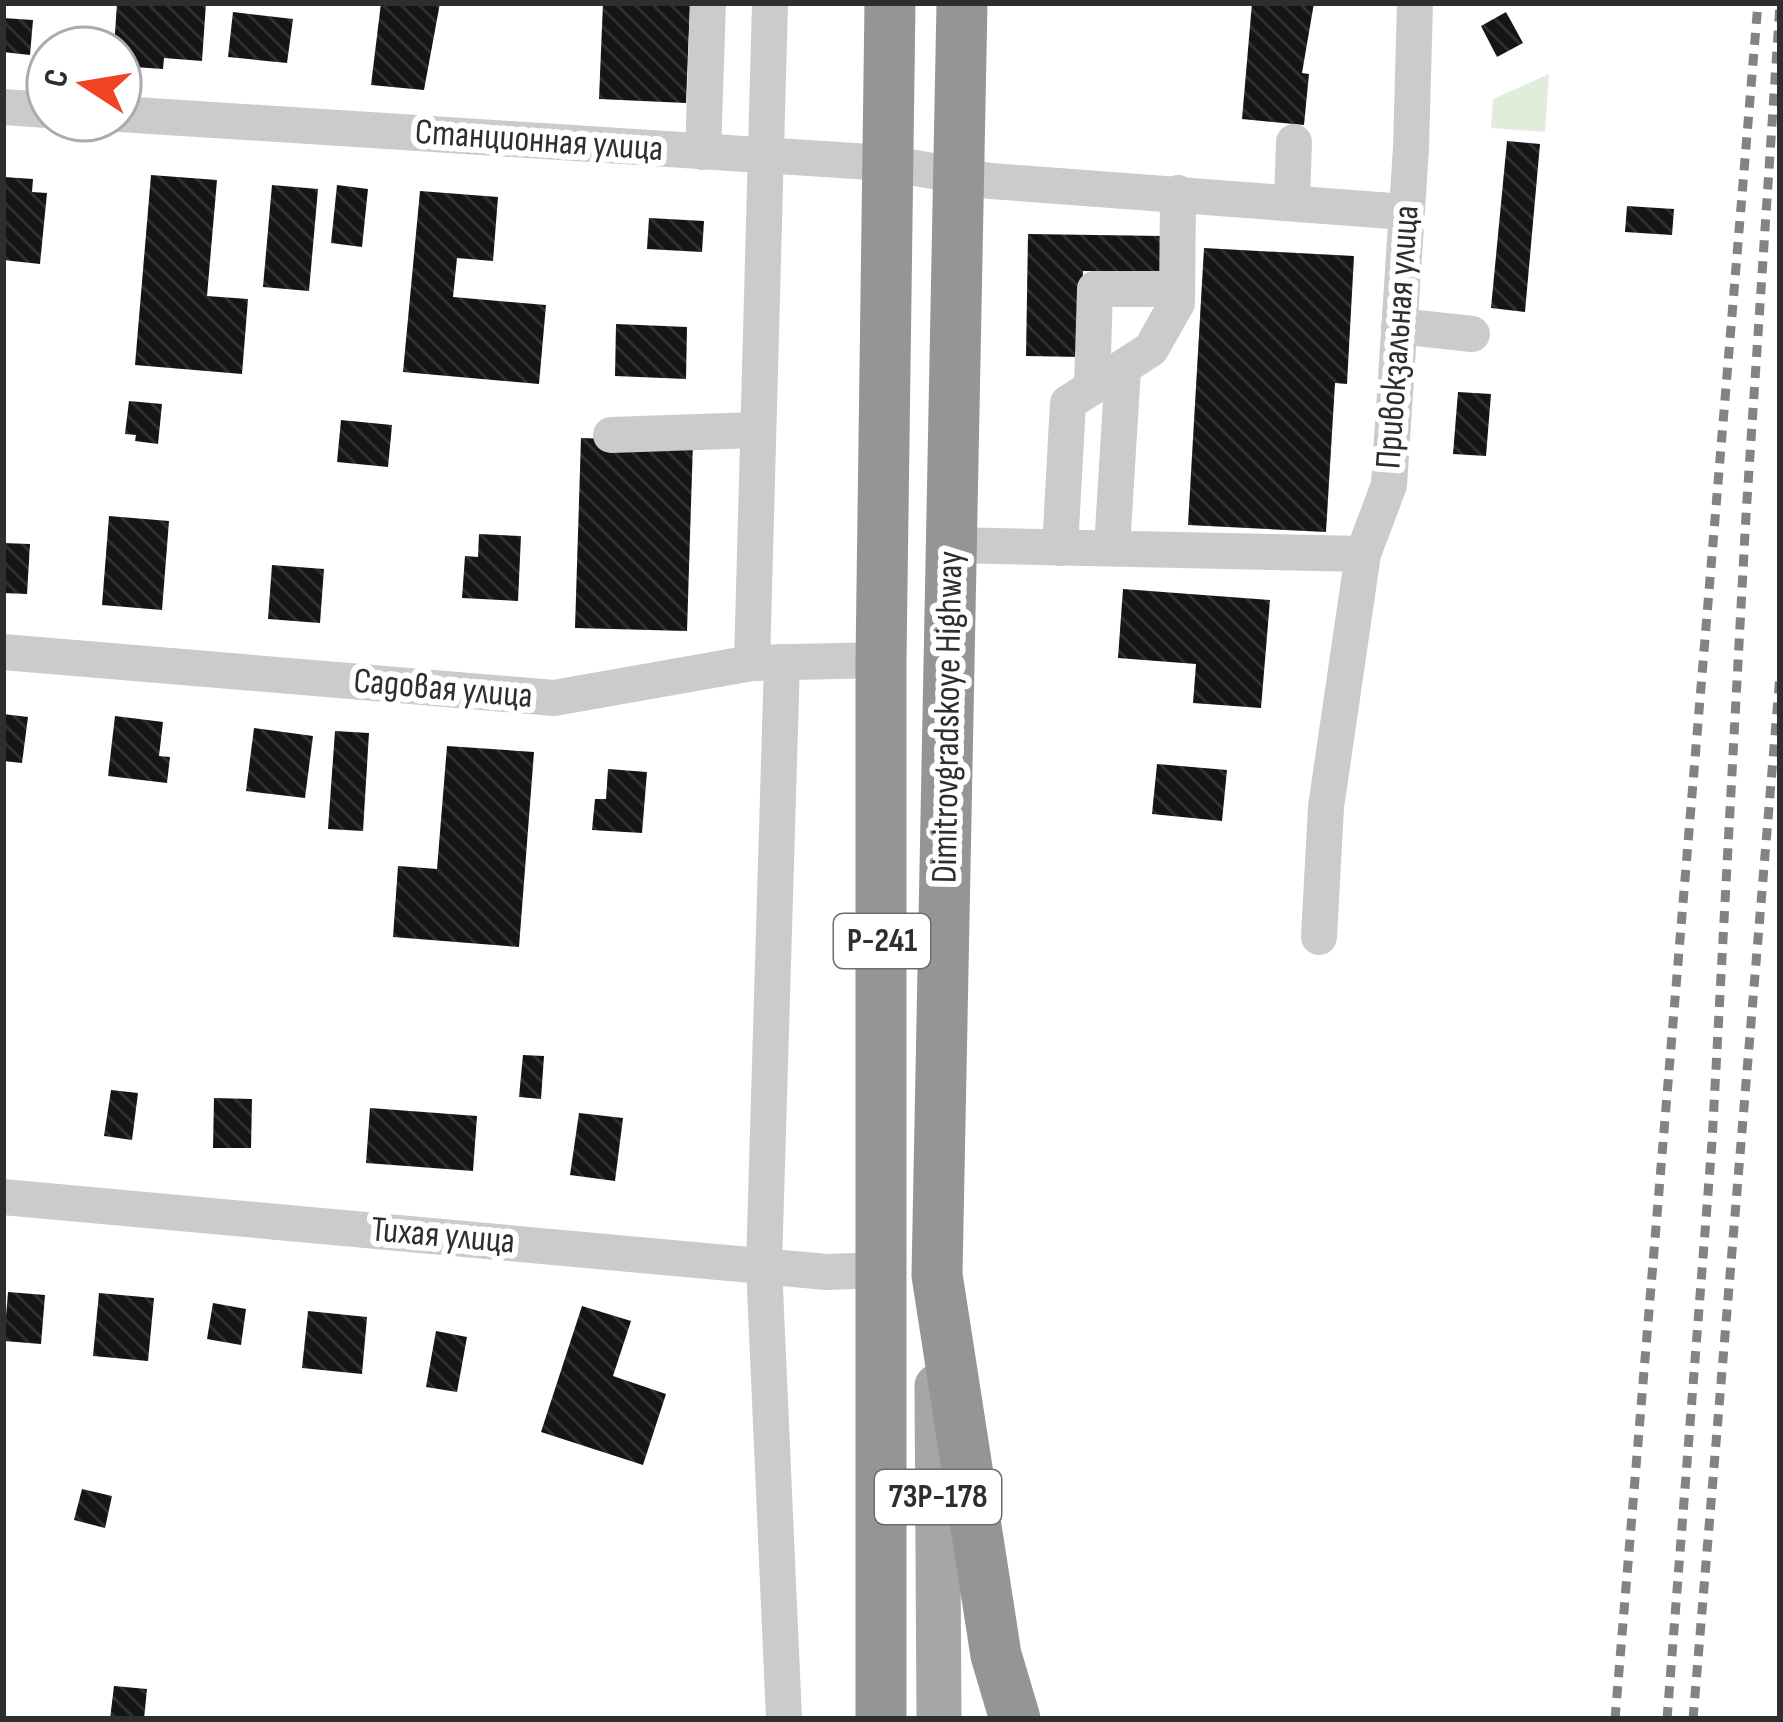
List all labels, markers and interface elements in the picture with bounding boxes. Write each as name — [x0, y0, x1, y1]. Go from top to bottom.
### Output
north arrow — [24, 24, 144, 144]
text: С — [35, 66, 78, 91]
street label: Станционная улица — [414, 111, 664, 171]
street label: Привокзальная улица — [1367, 204, 1429, 470]
street label: Dimitrovgradskoye Highway — [924, 550, 972, 883]
street label: Садовая улица — [352, 660, 534, 718]
road number: Р-241 — [834, 914, 930, 968]
street label: Тихая улица — [369, 1208, 517, 1264]
road number: 73Р-178 — [875, 1470, 1001, 1524]

